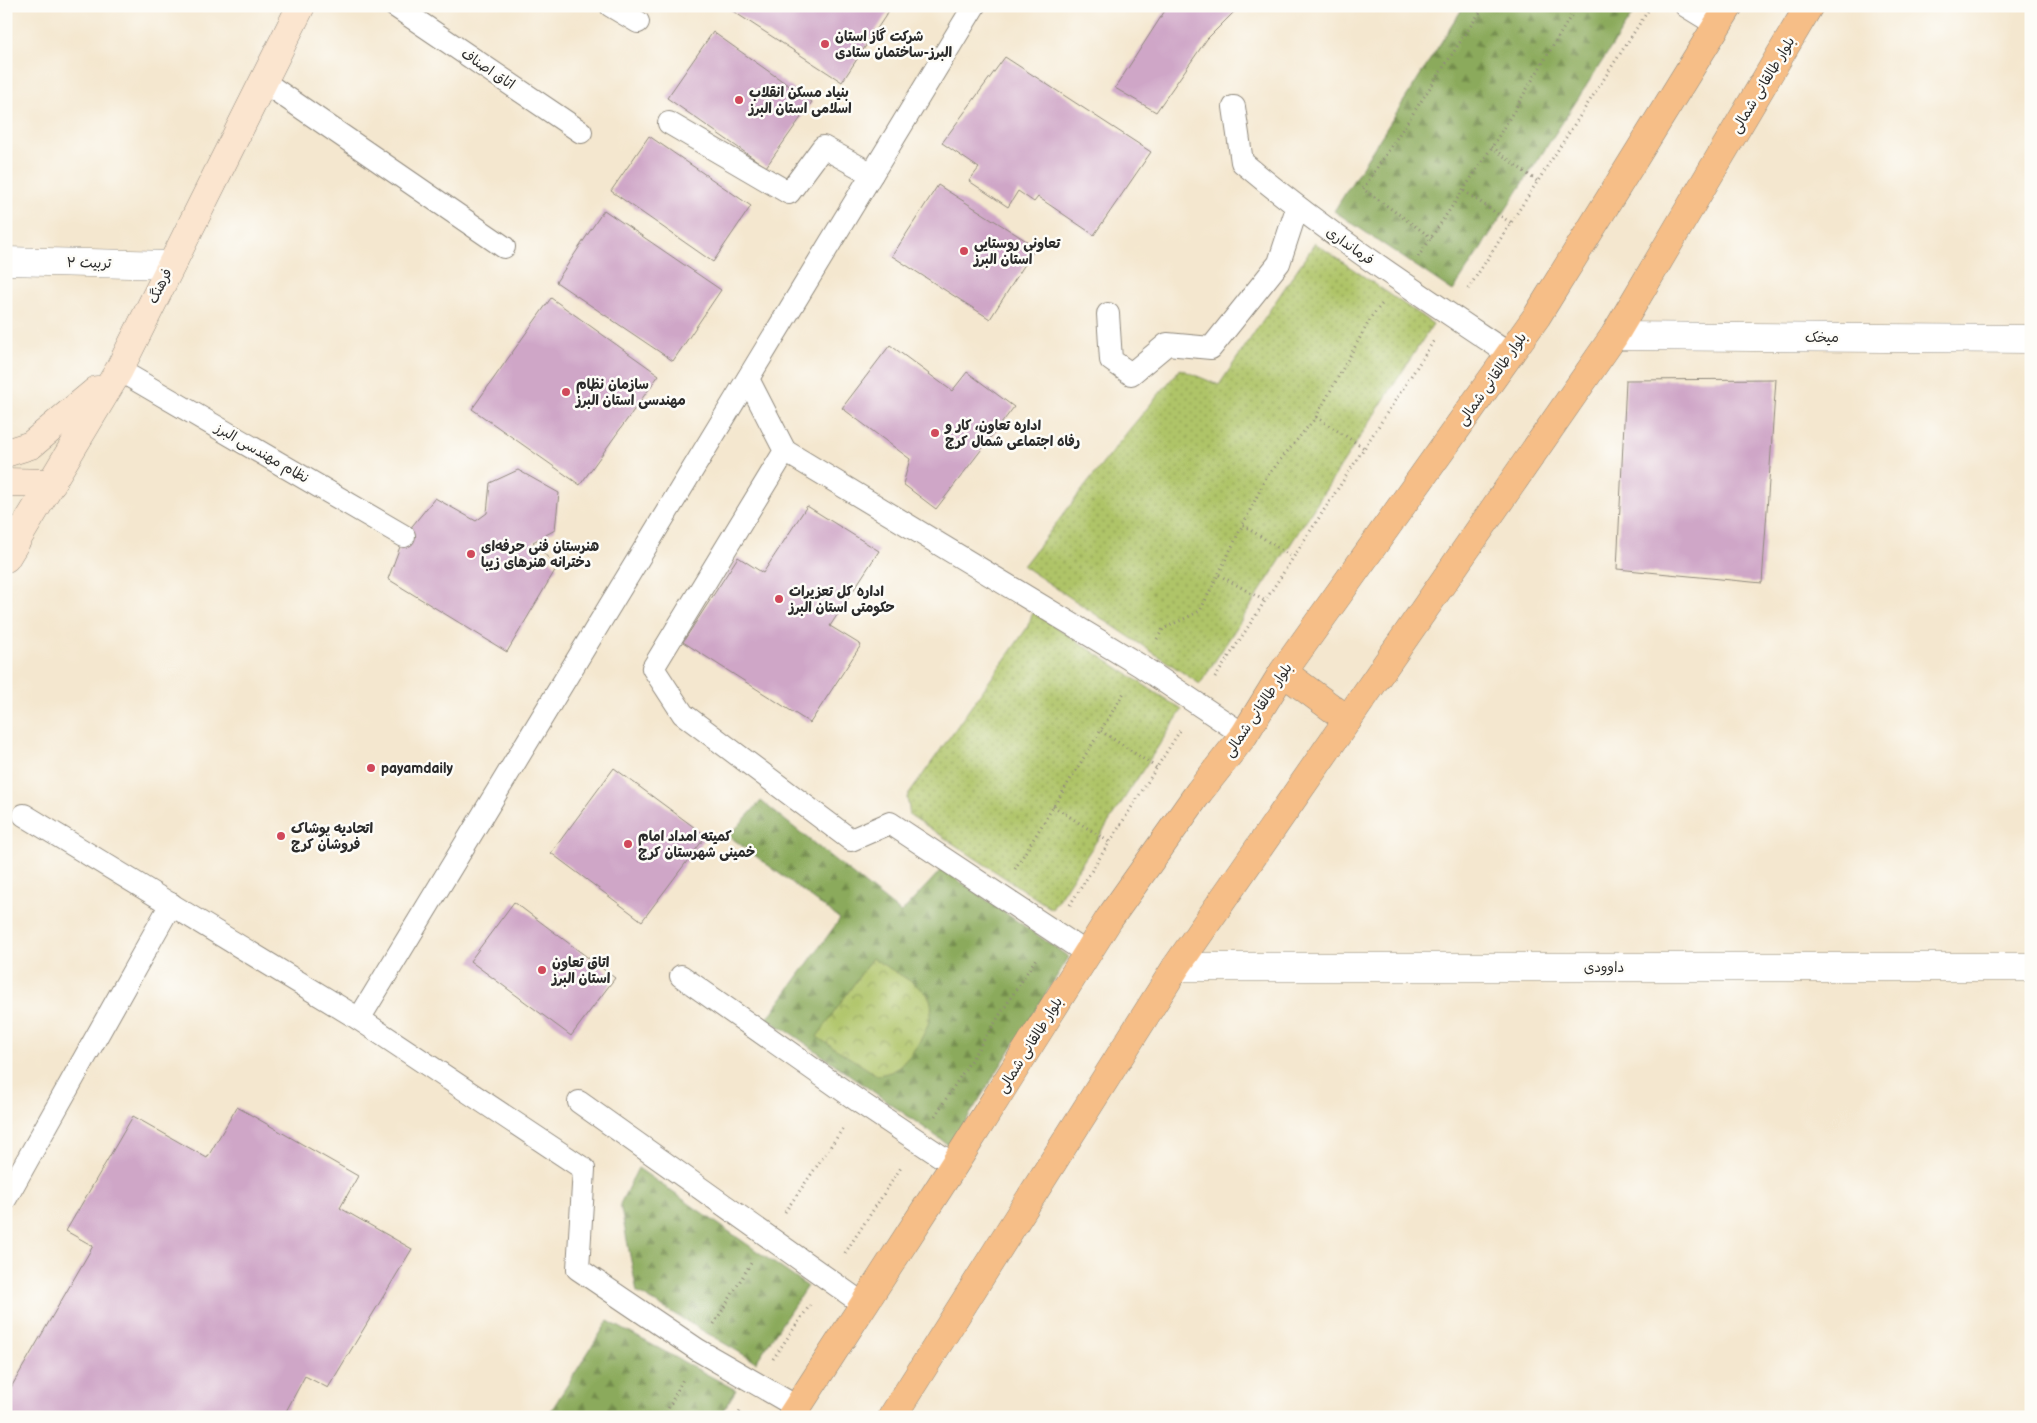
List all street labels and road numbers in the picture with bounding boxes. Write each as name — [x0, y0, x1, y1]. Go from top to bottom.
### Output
street label: بلوار طالقانی شمالی — [1727, 34, 1799, 136]
street label: اتاق اصناف — [458, 45, 518, 93]
street label: فرمانداری — [1323, 223, 1377, 269]
street label: تربیت ۲ — [66, 254, 113, 272]
street label: فرهنگ — [144, 266, 176, 306]
street label: بلوار طالقانی شمالی — [1454, 329, 1530, 429]
street label: میخک — [1805, 329, 1839, 346]
street label: نظام مهندسی البرز — [210, 419, 312, 488]
street label: بلوار طالقانی شمالی — [1220, 660, 1296, 760]
street label: داوودی — [1584, 959, 1624, 976]
street label: بلوار طالقانی شمالی — [994, 994, 1066, 1096]

